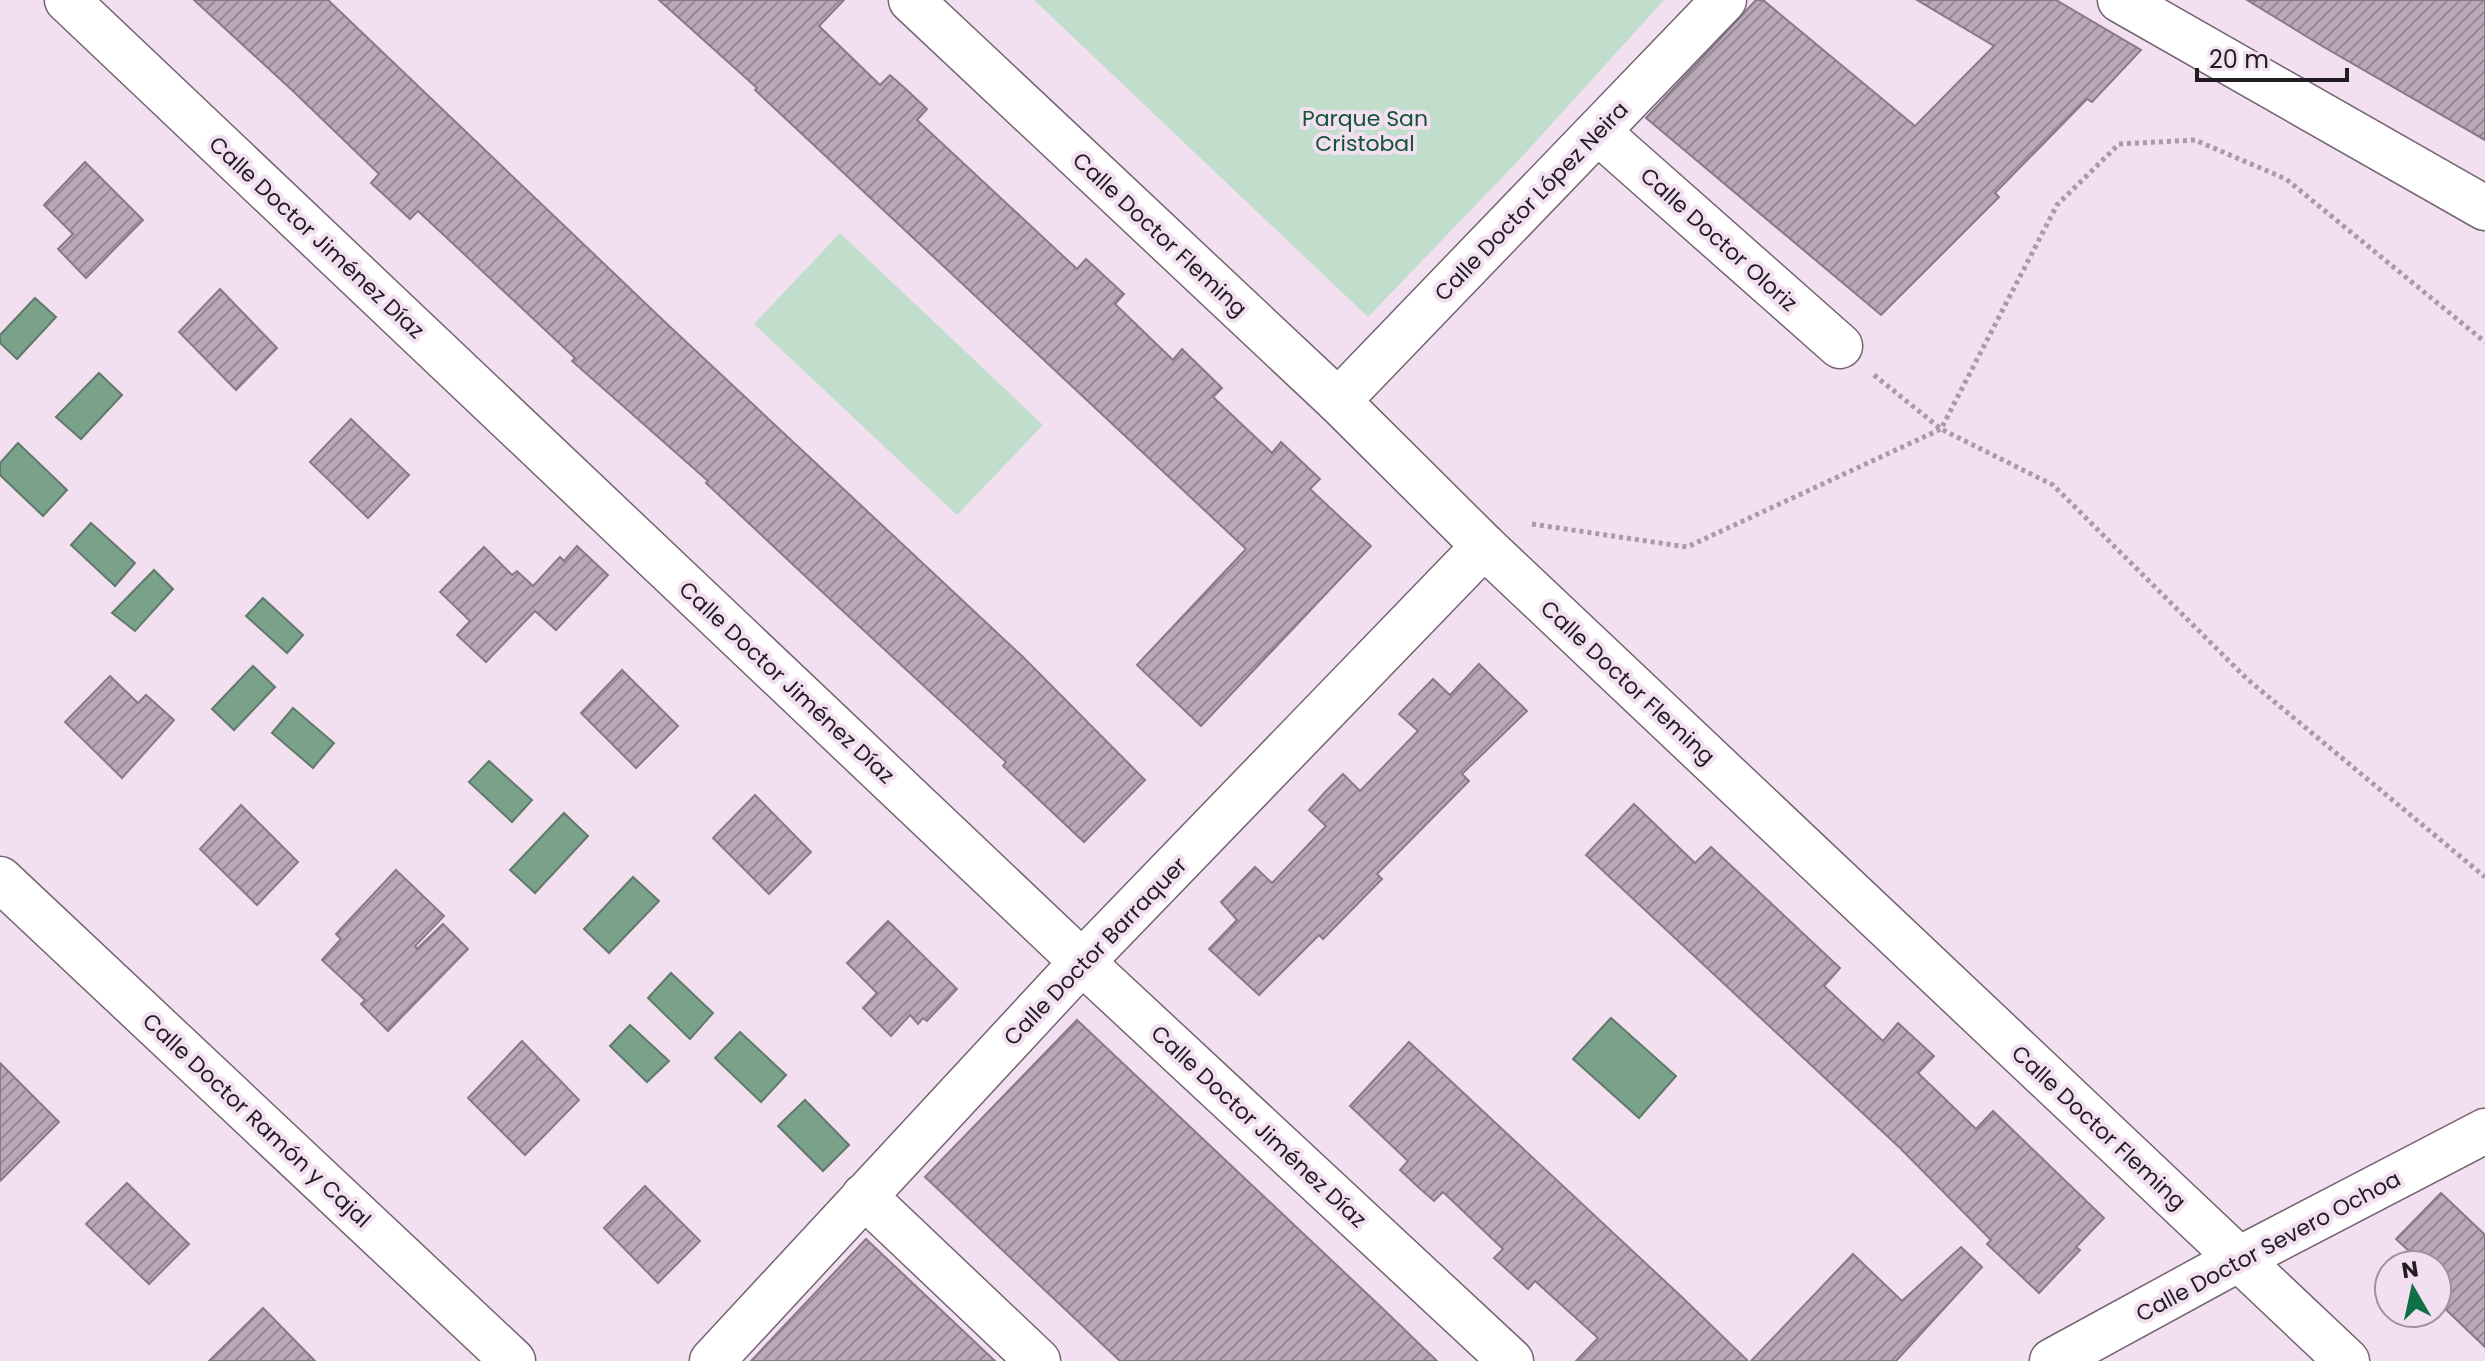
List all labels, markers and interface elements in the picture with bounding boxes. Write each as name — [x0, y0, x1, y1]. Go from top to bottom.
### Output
scale bar — [2197, 32, 2347, 82]
text: 20 m — [2209, 43, 2269, 76]
street label: Calle Doctor López Neira — [1427, 95, 1635, 308]
park label: Parque San Cristobal — [1302, 103, 1428, 159]
street label: Calle Doctor Jiménez Díaz — [202, 129, 431, 346]
street label: Calle Doctor Fleming — [1066, 145, 1254, 324]
street label: Calle Doctor Oloriz — [1633, 160, 1804, 318]
street label: Calle Doctor Jiménez Díaz — [672, 574, 901, 791]
street label: Calle Doctor Fleming — [1534, 593, 1722, 772]
street label: Calle Doctor Barraquer — [997, 850, 1194, 1053]
street label: Calle Doctor Ramón y Cajal — [136, 1006, 378, 1235]
street label: Calle Doctor Jiménez Díaz — [1144, 1018, 1373, 1235]
street label: Calle Doctor Fleming — [2005, 1038, 2193, 1217]
street label: Calle Doctor Severo Ochoa — [2130, 1163, 2406, 1330]
north arrow — [2373, 1249, 2453, 1329]
text: N — [2399, 1253, 2421, 1286]

